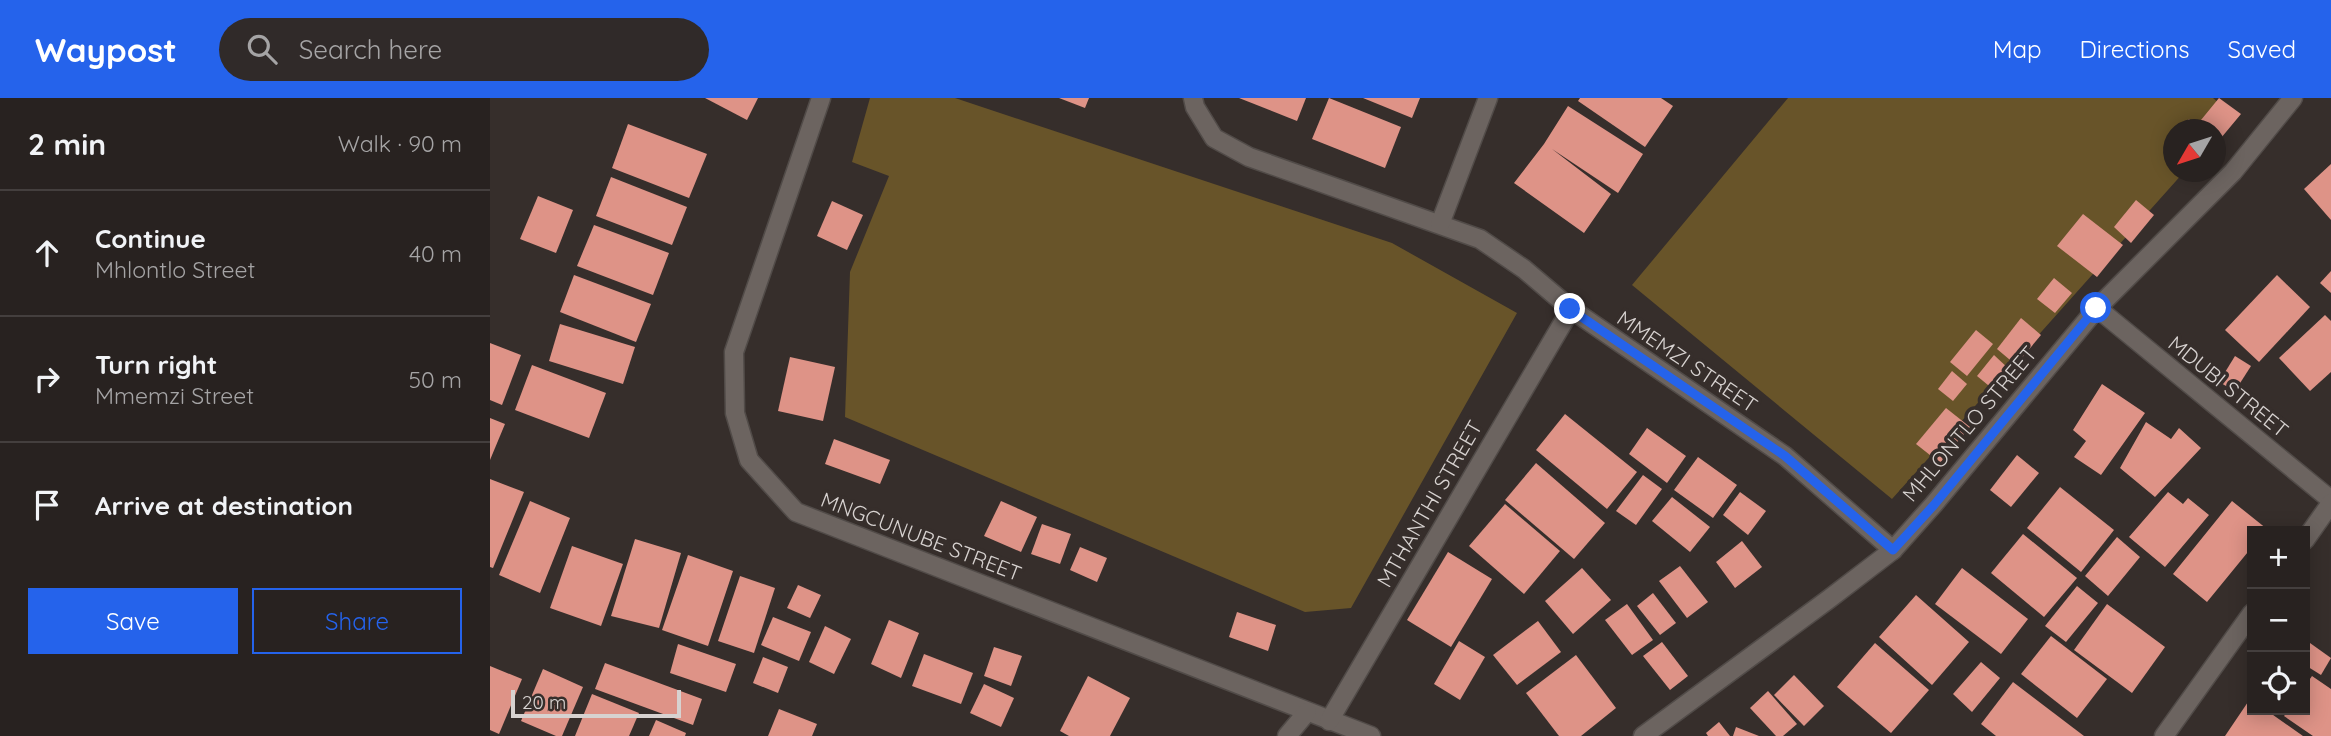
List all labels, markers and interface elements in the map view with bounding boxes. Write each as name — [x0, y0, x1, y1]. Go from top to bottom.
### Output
search box — [219, 18, 709, 81]
text: Waypost — [35, 29, 177, 70]
icon: search — [243, 30, 281, 68]
text: Search here — [299, 33, 442, 66]
text: Map — [1993, 34, 2042, 64]
text: Directions — [2080, 34, 2190, 64]
text: Saved — [2228, 34, 2296, 64]
north arrow — [2163, 119, 2226, 182]
text: 2 min — [28, 125, 106, 163]
text: Walk · 90 m — [338, 129, 462, 158]
text: Continue — [95, 222, 206, 255]
icon: ahead — [28, 234, 66, 272]
text: 40 m — [409, 239, 462, 268]
text: Mhlontlo Street — [95, 255, 255, 284]
route start — [2080, 292, 2111, 323]
route end — [1554, 293, 1585, 324]
street label: MMEMZI STREET — [1612, 305, 1763, 418]
street label: MDUBI STREET — [2163, 330, 2294, 443]
street label: MHLONTLO STREET — [1896, 340, 2042, 507]
text: Turn right — [95, 348, 217, 381]
icon: right — [28, 360, 66, 398]
text: 50 m — [409, 365, 462, 394]
text: Mmemzi Street — [95, 381, 254, 410]
street label: MTHANTHI STREET — [1371, 416, 1487, 591]
icon: arrive — [28, 486, 66, 524]
street label: MNGCUNUBE STREET — [817, 486, 1025, 586]
text: Arrive at destination — [95, 489, 353, 522]
map controls — [2247, 526, 2310, 715]
button: + — [2247, 526, 2310, 589]
button: Save — [28, 588, 238, 654]
button: Share — [252, 588, 462, 654]
button: − — [2247, 589, 2310, 652]
button: locate — [2247, 652, 2310, 715]
scale bar — [511, 687, 681, 719]
text: 20 m — [522, 690, 566, 714]

